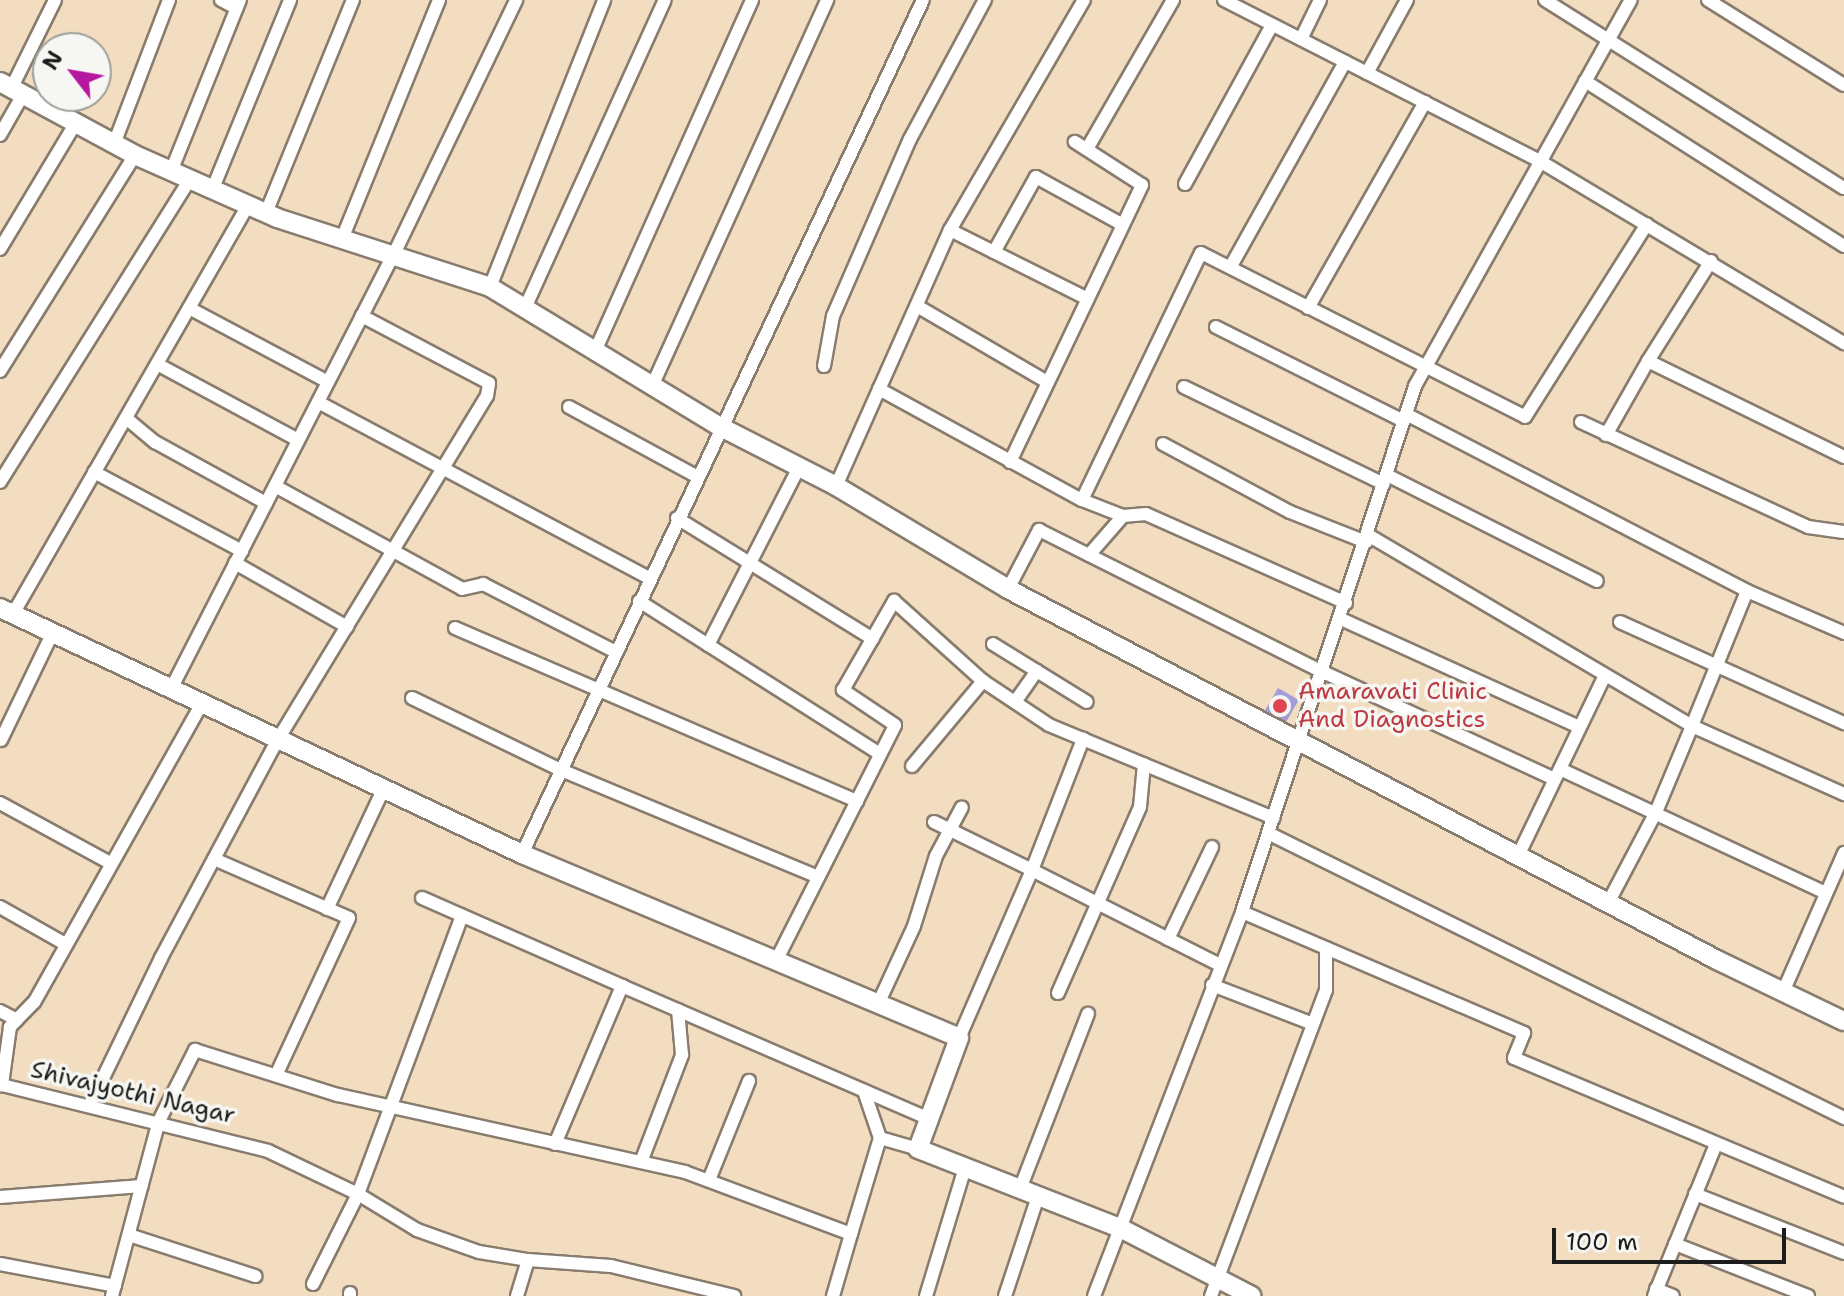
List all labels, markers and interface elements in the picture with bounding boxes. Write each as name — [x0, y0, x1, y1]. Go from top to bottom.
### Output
north arrow — [32, 32, 112, 112]
text: N — [36, 45, 70, 75]
place label: Amaravati Clinic And Diagnostics — [1298, 678, 1487, 734]
marker: Amaravati Clinic And Diagnostics — [1269, 695, 1291, 717]
street label: Shivajyothi Nagar — [28, 1055, 238, 1131]
scale bar — [1556, 1212, 1790, 1262]
text: 100 m — [1566, 1226, 1638, 1258]

